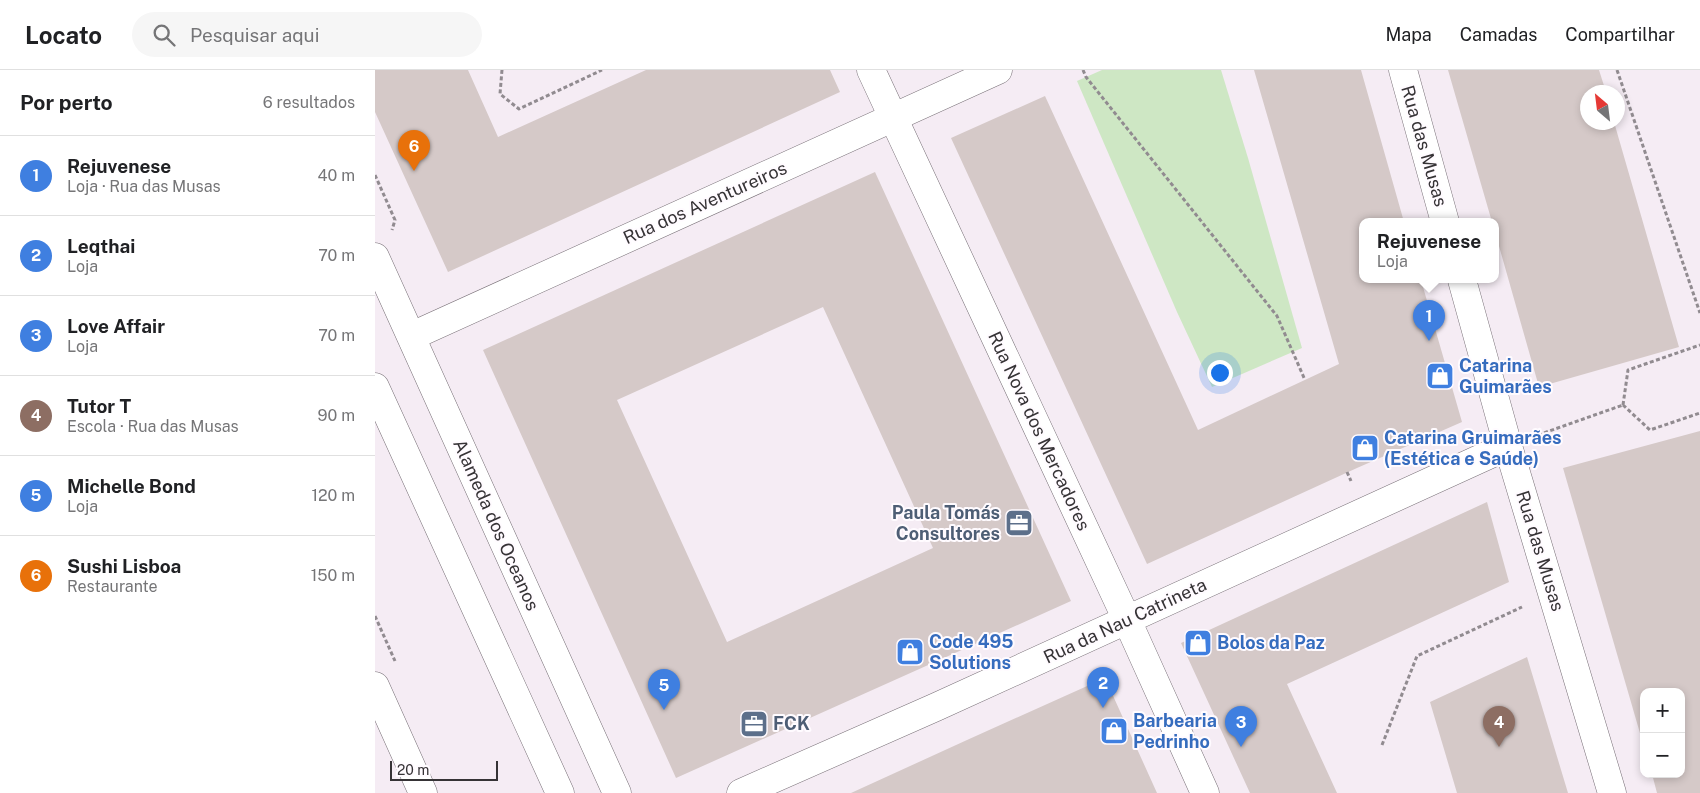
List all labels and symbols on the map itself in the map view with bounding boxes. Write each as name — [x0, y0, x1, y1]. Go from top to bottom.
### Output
street label: Rua das Musas — [1397, 83, 1452, 209]
north arrow — [1580, 85, 1625, 130]
pin: 6 — [398, 130, 430, 171]
street label: Rua dos Aventureiros — [620, 157, 790, 248]
pin: 1 — [1413, 300, 1445, 341]
street label: Rua Nova dos Mercadores — [984, 328, 1095, 534]
place label: Catarina Guimarães — [1459, 355, 1552, 397]
your location — [1207, 360, 1233, 386]
shop icon: Catarina Guimarães — [1425, 361, 1455, 391]
place label: Catarina Gruimarães (Estética e Saúde) — [1384, 427, 1562, 469]
shop icon: Catarina Gruimarães (Estética e Saúde) — [1350, 433, 1380, 463]
street label: Alameda dos Oceanos — [449, 436, 544, 614]
street label: Rua das Musas — [1512, 488, 1569, 614]
place label: Paula Tomás Consultores — [892, 502, 1000, 544]
office icon: Paula Tomás Consultores — [1004, 508, 1034, 538]
street label: Rua da Nau Catrineta — [1040, 574, 1210, 668]
shop icon: Bolos da Paz — [1183, 628, 1213, 658]
place label: Code 495 Solutions — [929, 631, 1013, 673]
place label: Bolos da Paz — [1217, 632, 1325, 653]
shop icon: Code 495 Solutions — [895, 637, 925, 667]
pin: 2 — [1087, 667, 1119, 708]
pin: 5 — [648, 669, 680, 710]
pin: 3 — [1225, 706, 1257, 747]
pin: 4 — [1483, 706, 1515, 747]
office icon: FCK — [739, 709, 769, 739]
place label: Barbearia Pedrinho — [1133, 710, 1217, 752]
place label: FCK — [773, 713, 810, 734]
shop icon: Barbearia Pedrinho — [1099, 716, 1129, 746]
scale bar — [390, 758, 497, 781]

